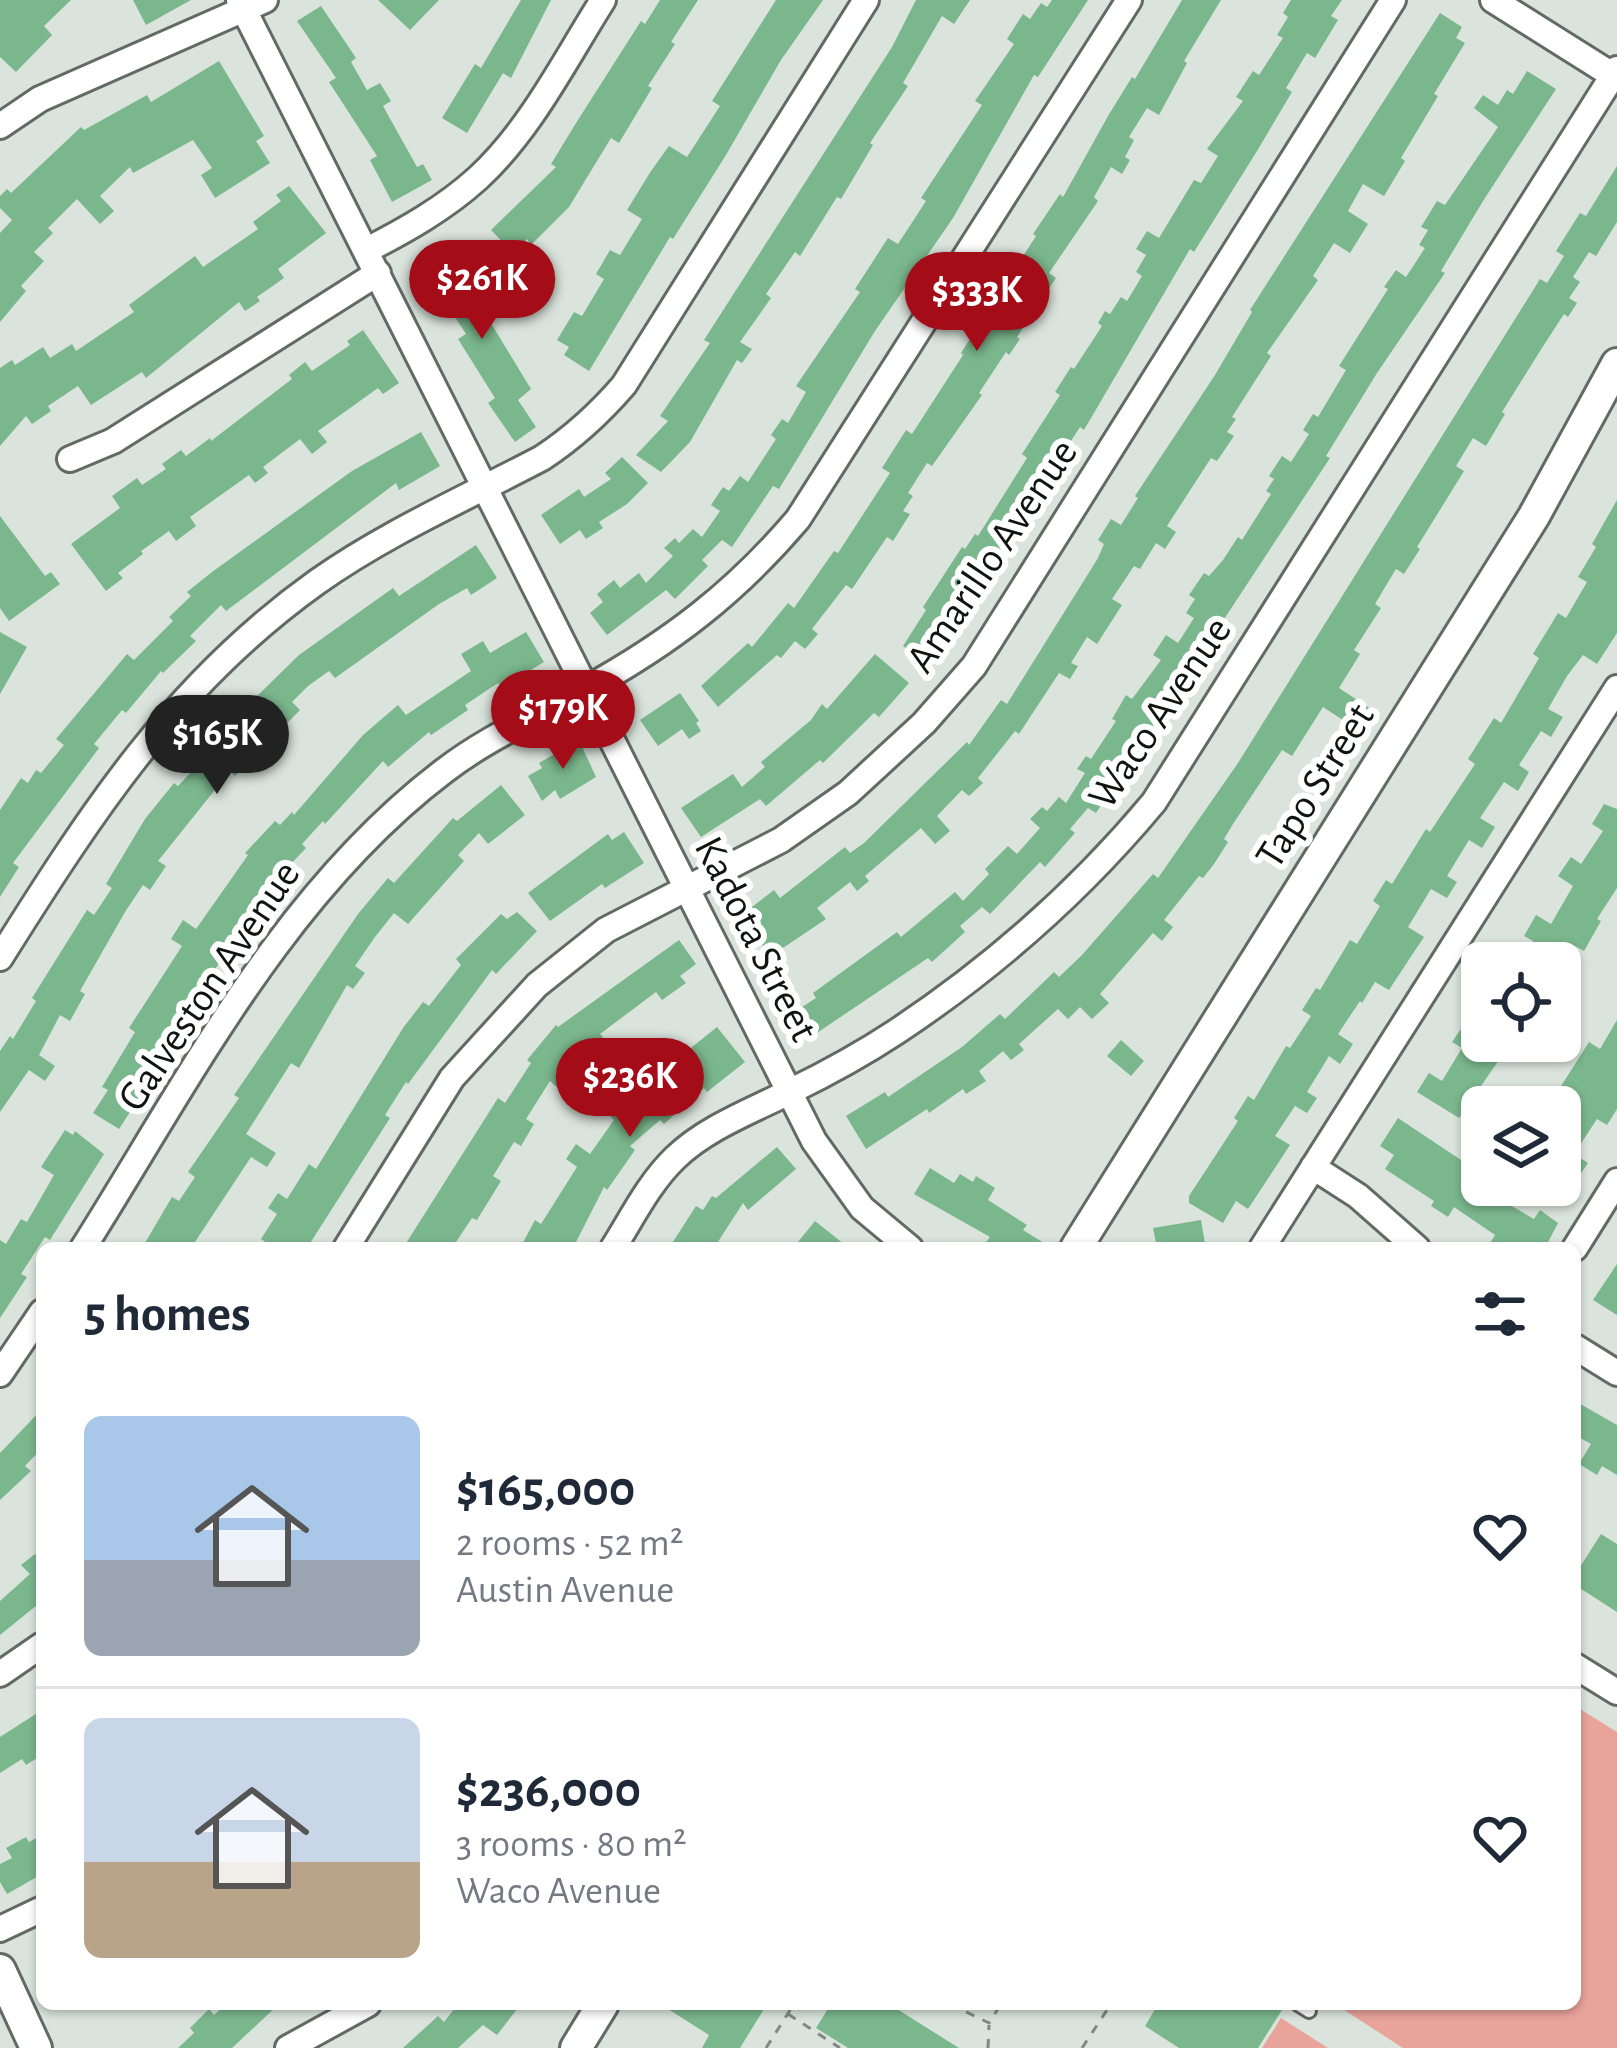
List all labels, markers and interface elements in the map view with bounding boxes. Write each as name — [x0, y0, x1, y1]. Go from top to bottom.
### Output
pin: $261K — [398, 240, 566, 342]
pin: $333K — [893, 252, 1061, 354]
text: $261K — [436, 259, 528, 298]
text: $333K — [932, 271, 1022, 310]
street label: Amarillo Avenue — [899, 432, 1085, 680]
street label: Waco Avenue — [1081, 610, 1239, 816]
pin: $179K — [479, 670, 647, 772]
text: $179K — [518, 689, 608, 728]
pin: $165K — [133, 695, 301, 797]
street label: Tapo Street — [1248, 696, 1382, 876]
text: $165K — [172, 714, 262, 753]
street label: Kadota Street — [687, 830, 825, 1048]
street label: Galveston Avenue — [110, 854, 308, 1118]
map controls — [1461, 942, 1581, 1206]
button: locate — [1461, 942, 1581, 1062]
pin: $236K — [546, 1038, 714, 1140]
text: $236K — [583, 1057, 677, 1096]
button: layers — [1461, 1086, 1581, 1206]
icon: filters — [1467, 1281, 1533, 1347]
text: 5 homes — [84, 1289, 251, 1340]
icon: home — [180, 1464, 324, 1608]
text: $165,000 — [456, 1464, 635, 1515]
icon: heart — [1467, 1503, 1533, 1569]
text: 2 rooms · 52 m² — [456, 1524, 683, 1563]
text: Austin Avenue — [456, 1571, 674, 1610]
text: $236,000 — [456, 1765, 641, 1816]
icon: home — [180, 1766, 324, 1910]
icon: heart — [1467, 1805, 1533, 1871]
text: 3 rooms · 80 m² — [456, 1825, 687, 1864]
text: Waco Avenue — [456, 1872, 661, 1911]

